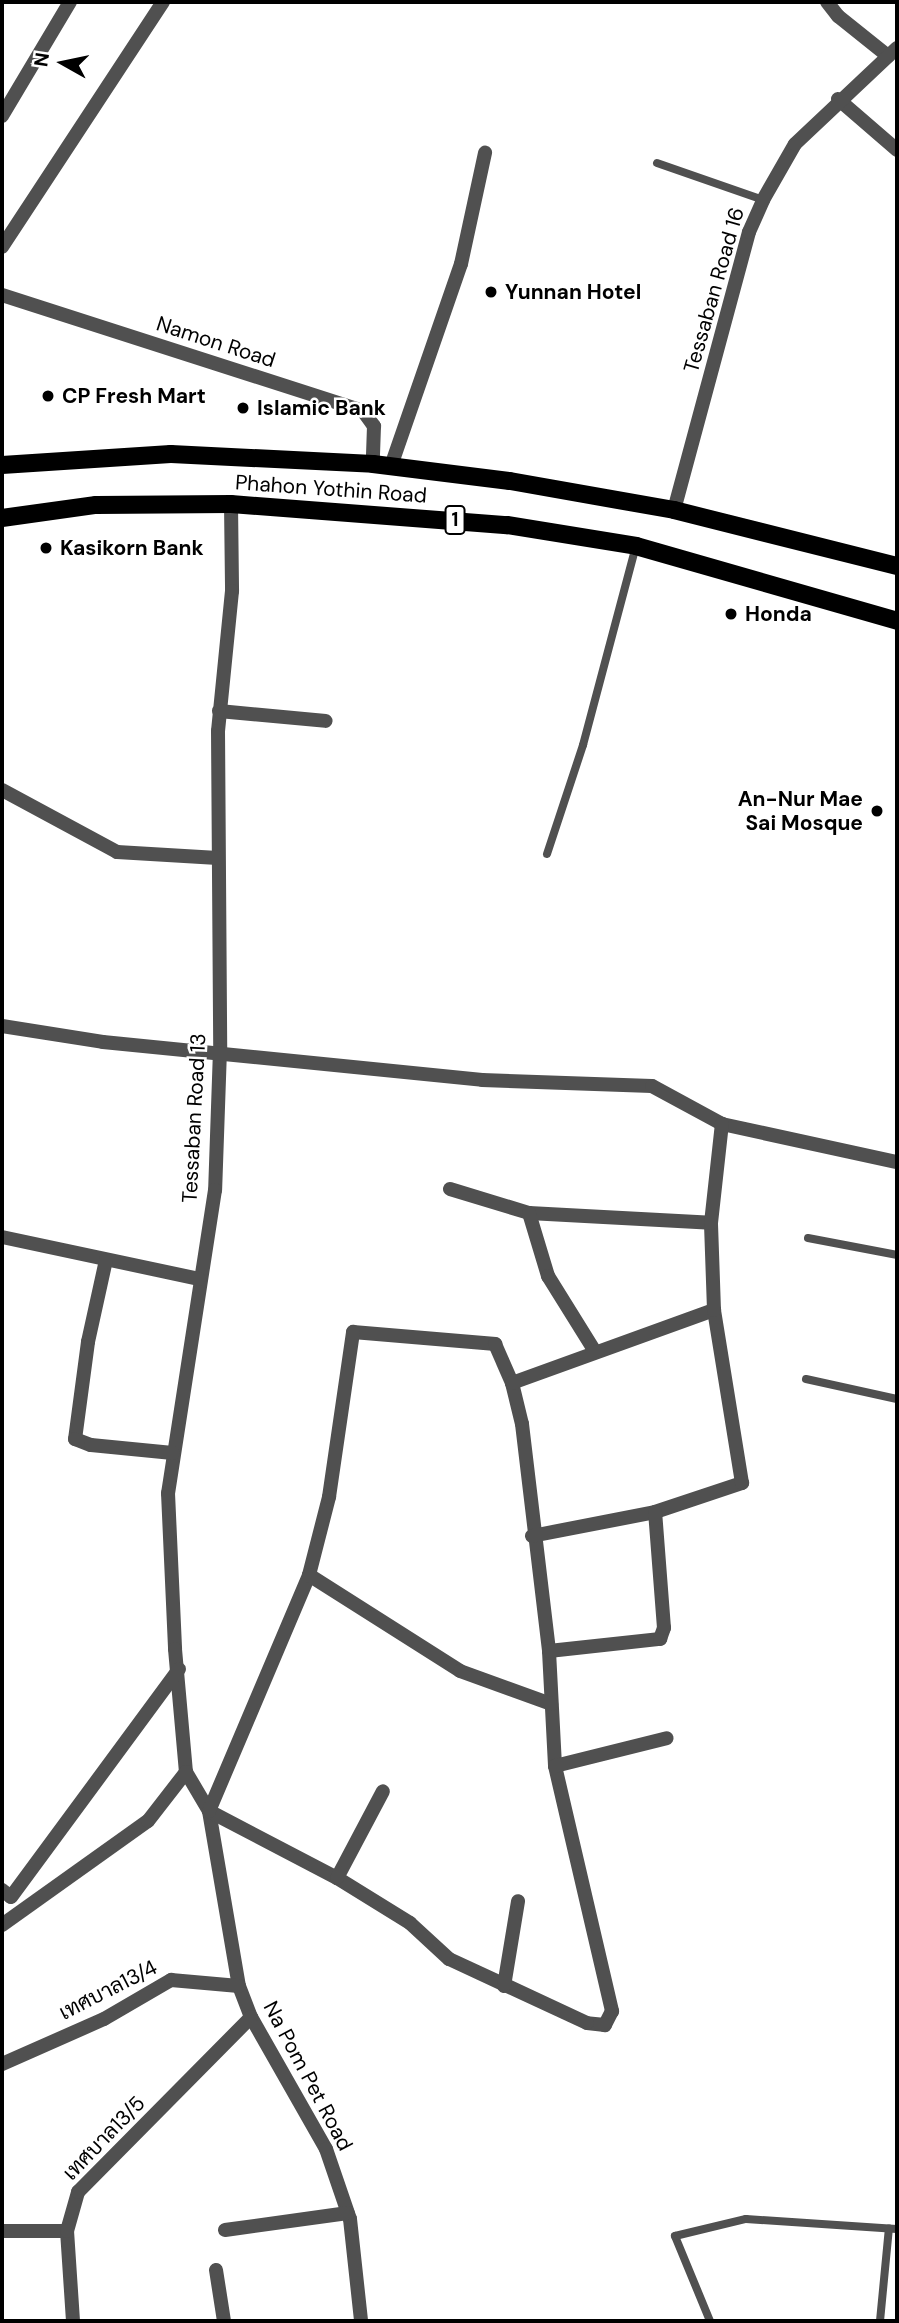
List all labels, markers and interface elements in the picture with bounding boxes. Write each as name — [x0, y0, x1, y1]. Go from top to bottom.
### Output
north arrow — [28, 28, 98, 98]
text: N — [28, 51, 55, 68]
street label: Tessaban Road 16 — [678, 204, 750, 376]
place label: Yunnan Hotel — [505, 279, 641, 305]
marker: Yunnan Hotel — [483, 284, 499, 300]
street label: Namon Road — [153, 311, 279, 373]
place label: CP Fresh Mart — [62, 383, 206, 409]
marker: CP Fresh Mart — [40, 388, 56, 404]
place label: Islamic Bank — [257, 395, 386, 421]
marker: Islamic Bank — [235, 400, 251, 416]
street label: Phahon Yothin Road — [234, 470, 428, 508]
road number: 1 — [444, 505, 466, 536]
place label: Kasikorn Bank — [60, 535, 204, 561]
marker: Kasikorn Bank — [38, 540, 54, 556]
place label: Honda — [745, 601, 812, 627]
marker: Honda — [723, 606, 739, 622]
place label: An-Nur Mae Sai Mosque — [738, 786, 863, 836]
marker: An-Nur Mae Sai Mosque — [869, 803, 885, 819]
street label: Tessaban Road 13 — [177, 1032, 211, 1204]
street label: เทศบาล13/4 — [55, 1955, 161, 2025]
street label: Na Pom Pet Road — [258, 1997, 358, 2155]
street label: เทศบาล13/5 — [58, 2091, 150, 2185]

